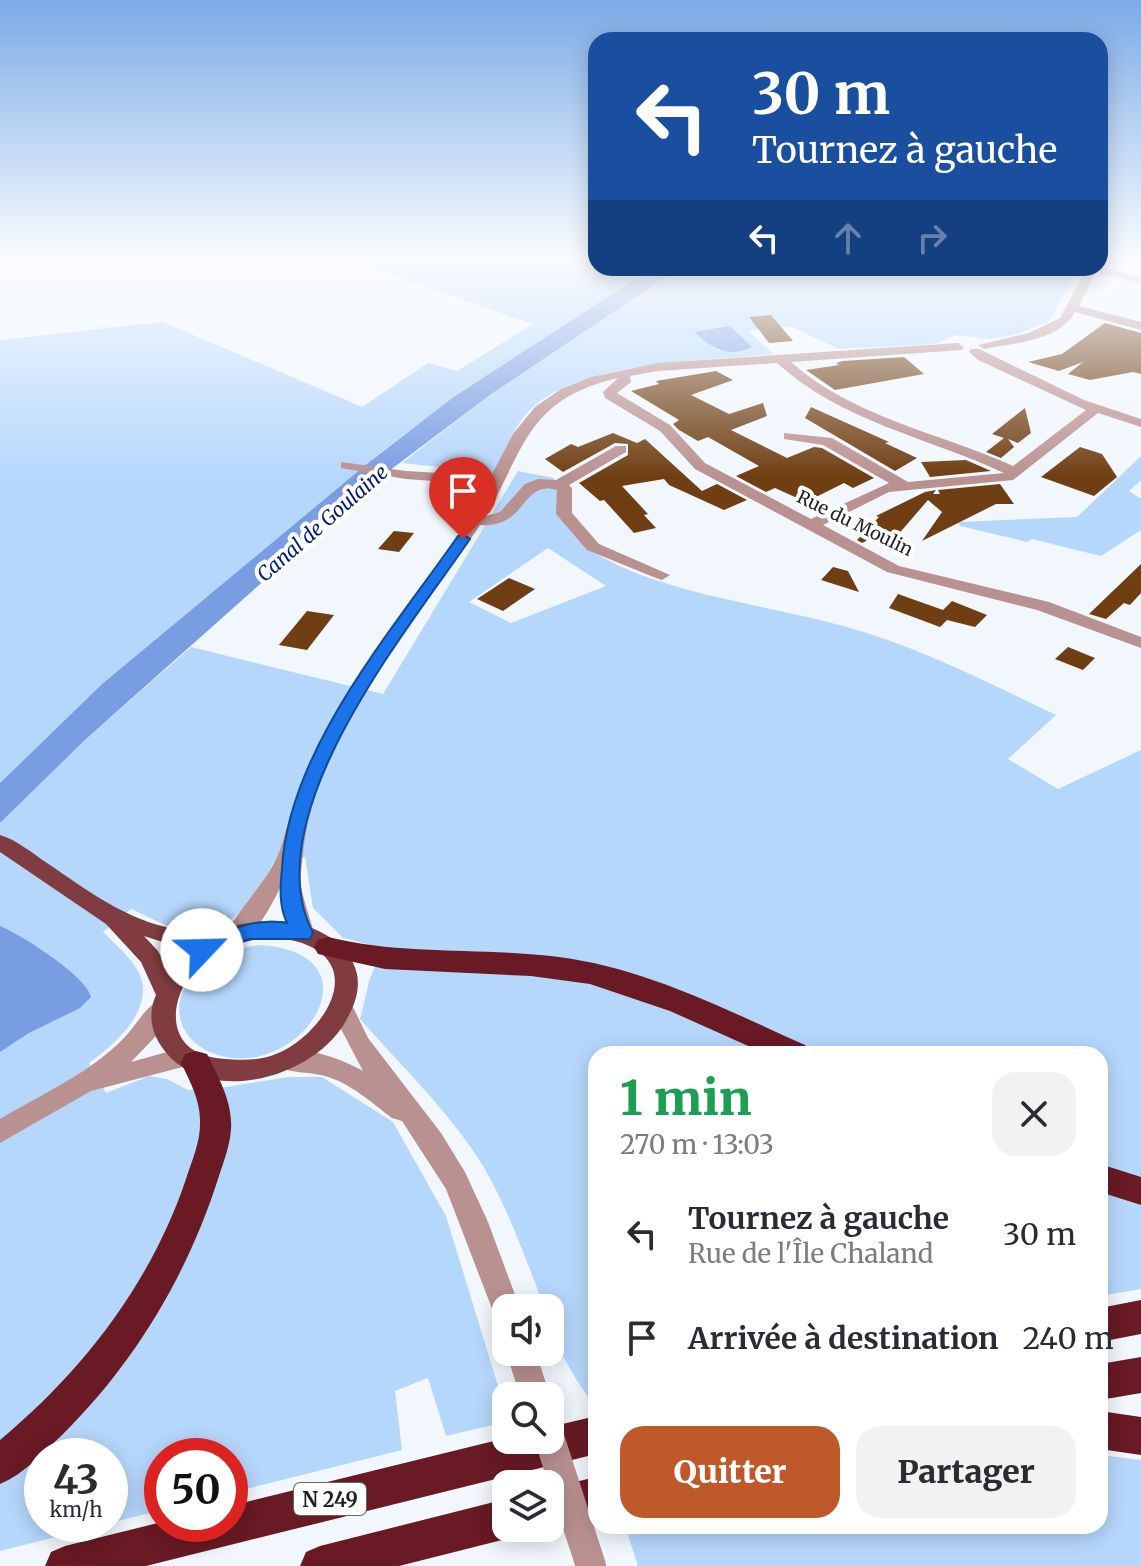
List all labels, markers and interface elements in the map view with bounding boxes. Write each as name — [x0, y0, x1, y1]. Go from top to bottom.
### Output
text: 30 m — [752, 59, 890, 129]
icon: left — [620, 64, 724, 168]
text: Tournez à gauche — [752, 128, 1057, 173]
icon: left — [742, 216, 786, 260]
icon: ahead — [826, 216, 870, 260]
icon: right — [910, 216, 954, 260]
pin — [429, 457, 497, 539]
water label: Canal de Goulaine — [251, 459, 393, 587]
icon: arrive — [441, 469, 485, 513]
street label: Rue du Moulin — [793, 485, 917, 561]
position arrow — [160, 908, 244, 992]
text: 1 min — [620, 1068, 752, 1128]
button: close — [992, 1072, 1076, 1156]
text: 270 m · 13:03 — [620, 1128, 774, 1161]
text: Tournez à gauche — [688, 1199, 949, 1237]
icon: left — [620, 1212, 664, 1256]
text: 30 m — [1003, 1215, 1076, 1253]
text: Rue de l'Île Chaland — [688, 1237, 933, 1270]
map controls — [492, 1294, 564, 1542]
button: sound — [492, 1294, 564, 1366]
icon: arrive — [620, 1316, 664, 1360]
text: Arrivée à destination — [688, 1319, 998, 1357]
text: 240 m — [1022, 1319, 1114, 1357]
button: search — [492, 1382, 564, 1454]
button: Quitter — [620, 1426, 840, 1518]
button: Partager — [856, 1426, 1076, 1518]
speed limit sign: 50 — [144, 1438, 248, 1542]
text: 43 — [53, 1455, 99, 1505]
button: layers — [492, 1470, 564, 1542]
road number: N 249 — [294, 1483, 366, 1515]
text: km/h — [50, 1497, 102, 1522]

